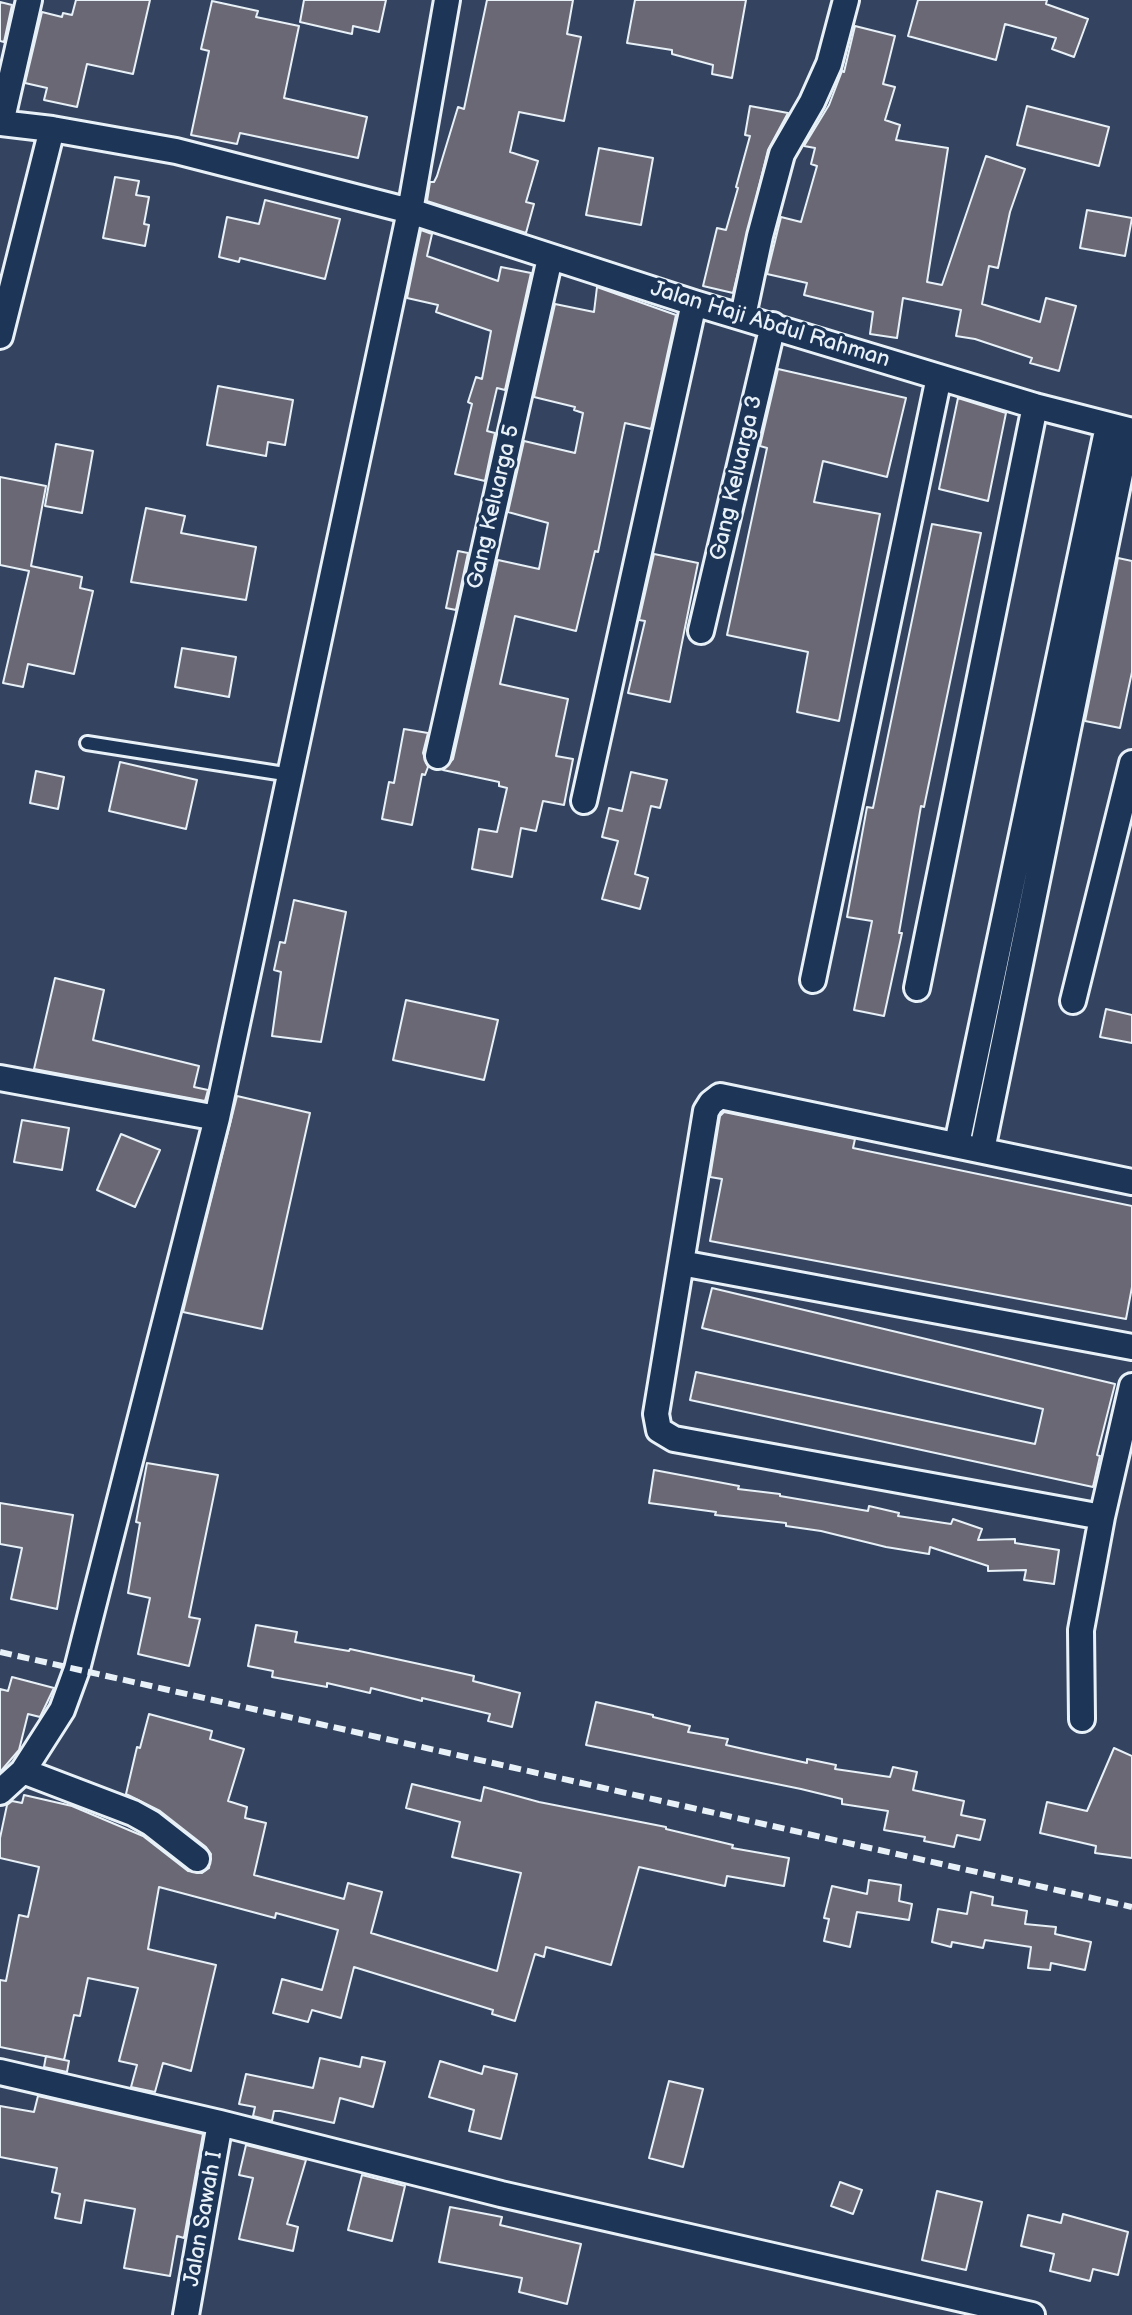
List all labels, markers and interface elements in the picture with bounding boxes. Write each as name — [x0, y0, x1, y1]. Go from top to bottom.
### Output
street label: Jalan Haji Abdul Rahman — [647, 276, 893, 374]
street label: Gang Keluarga 3 — [705, 393, 769, 563]
street label: Gang Keluarga 5 — [462, 422, 526, 592]
street label: Jalan Sawah I — [179, 2149, 229, 2289]

